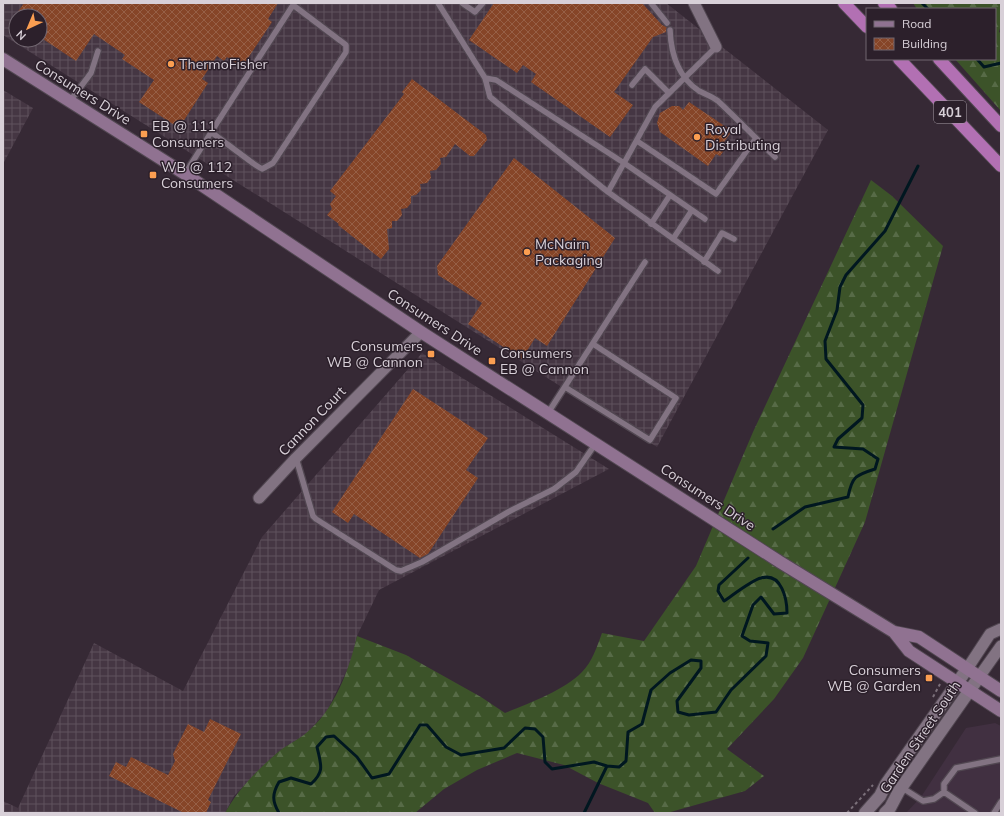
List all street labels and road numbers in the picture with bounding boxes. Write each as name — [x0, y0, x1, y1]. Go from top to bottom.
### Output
street label: Consumers Drive — [32, 55, 134, 129]
road number: 401 — [934, 101, 966, 123]
street label: Consumers Drive — [384, 285, 486, 359]
street label: Cannon Court — [274, 382, 350, 459]
street label: Consumers Drive — [657, 460, 759, 534]
street label: Garden Street South — [876, 677, 964, 797]

